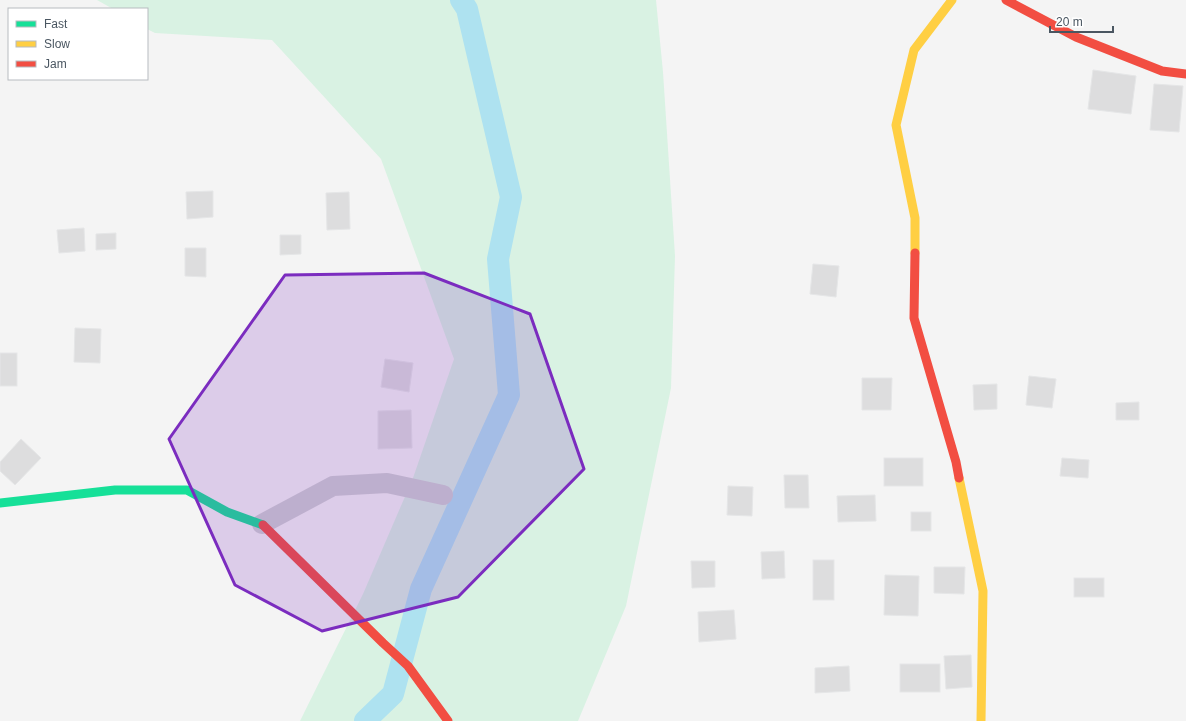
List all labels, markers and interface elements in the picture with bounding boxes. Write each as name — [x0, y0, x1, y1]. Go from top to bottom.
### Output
legend — [8, 8, 148, 80]
scale bar — [1050, 8, 1113, 34]
text: 20 m — [1056, 15, 1083, 29]
text: Fast — [44, 17, 68, 31]
text: Slow — [44, 37, 70, 51]
text: Jam — [44, 57, 67, 71]

